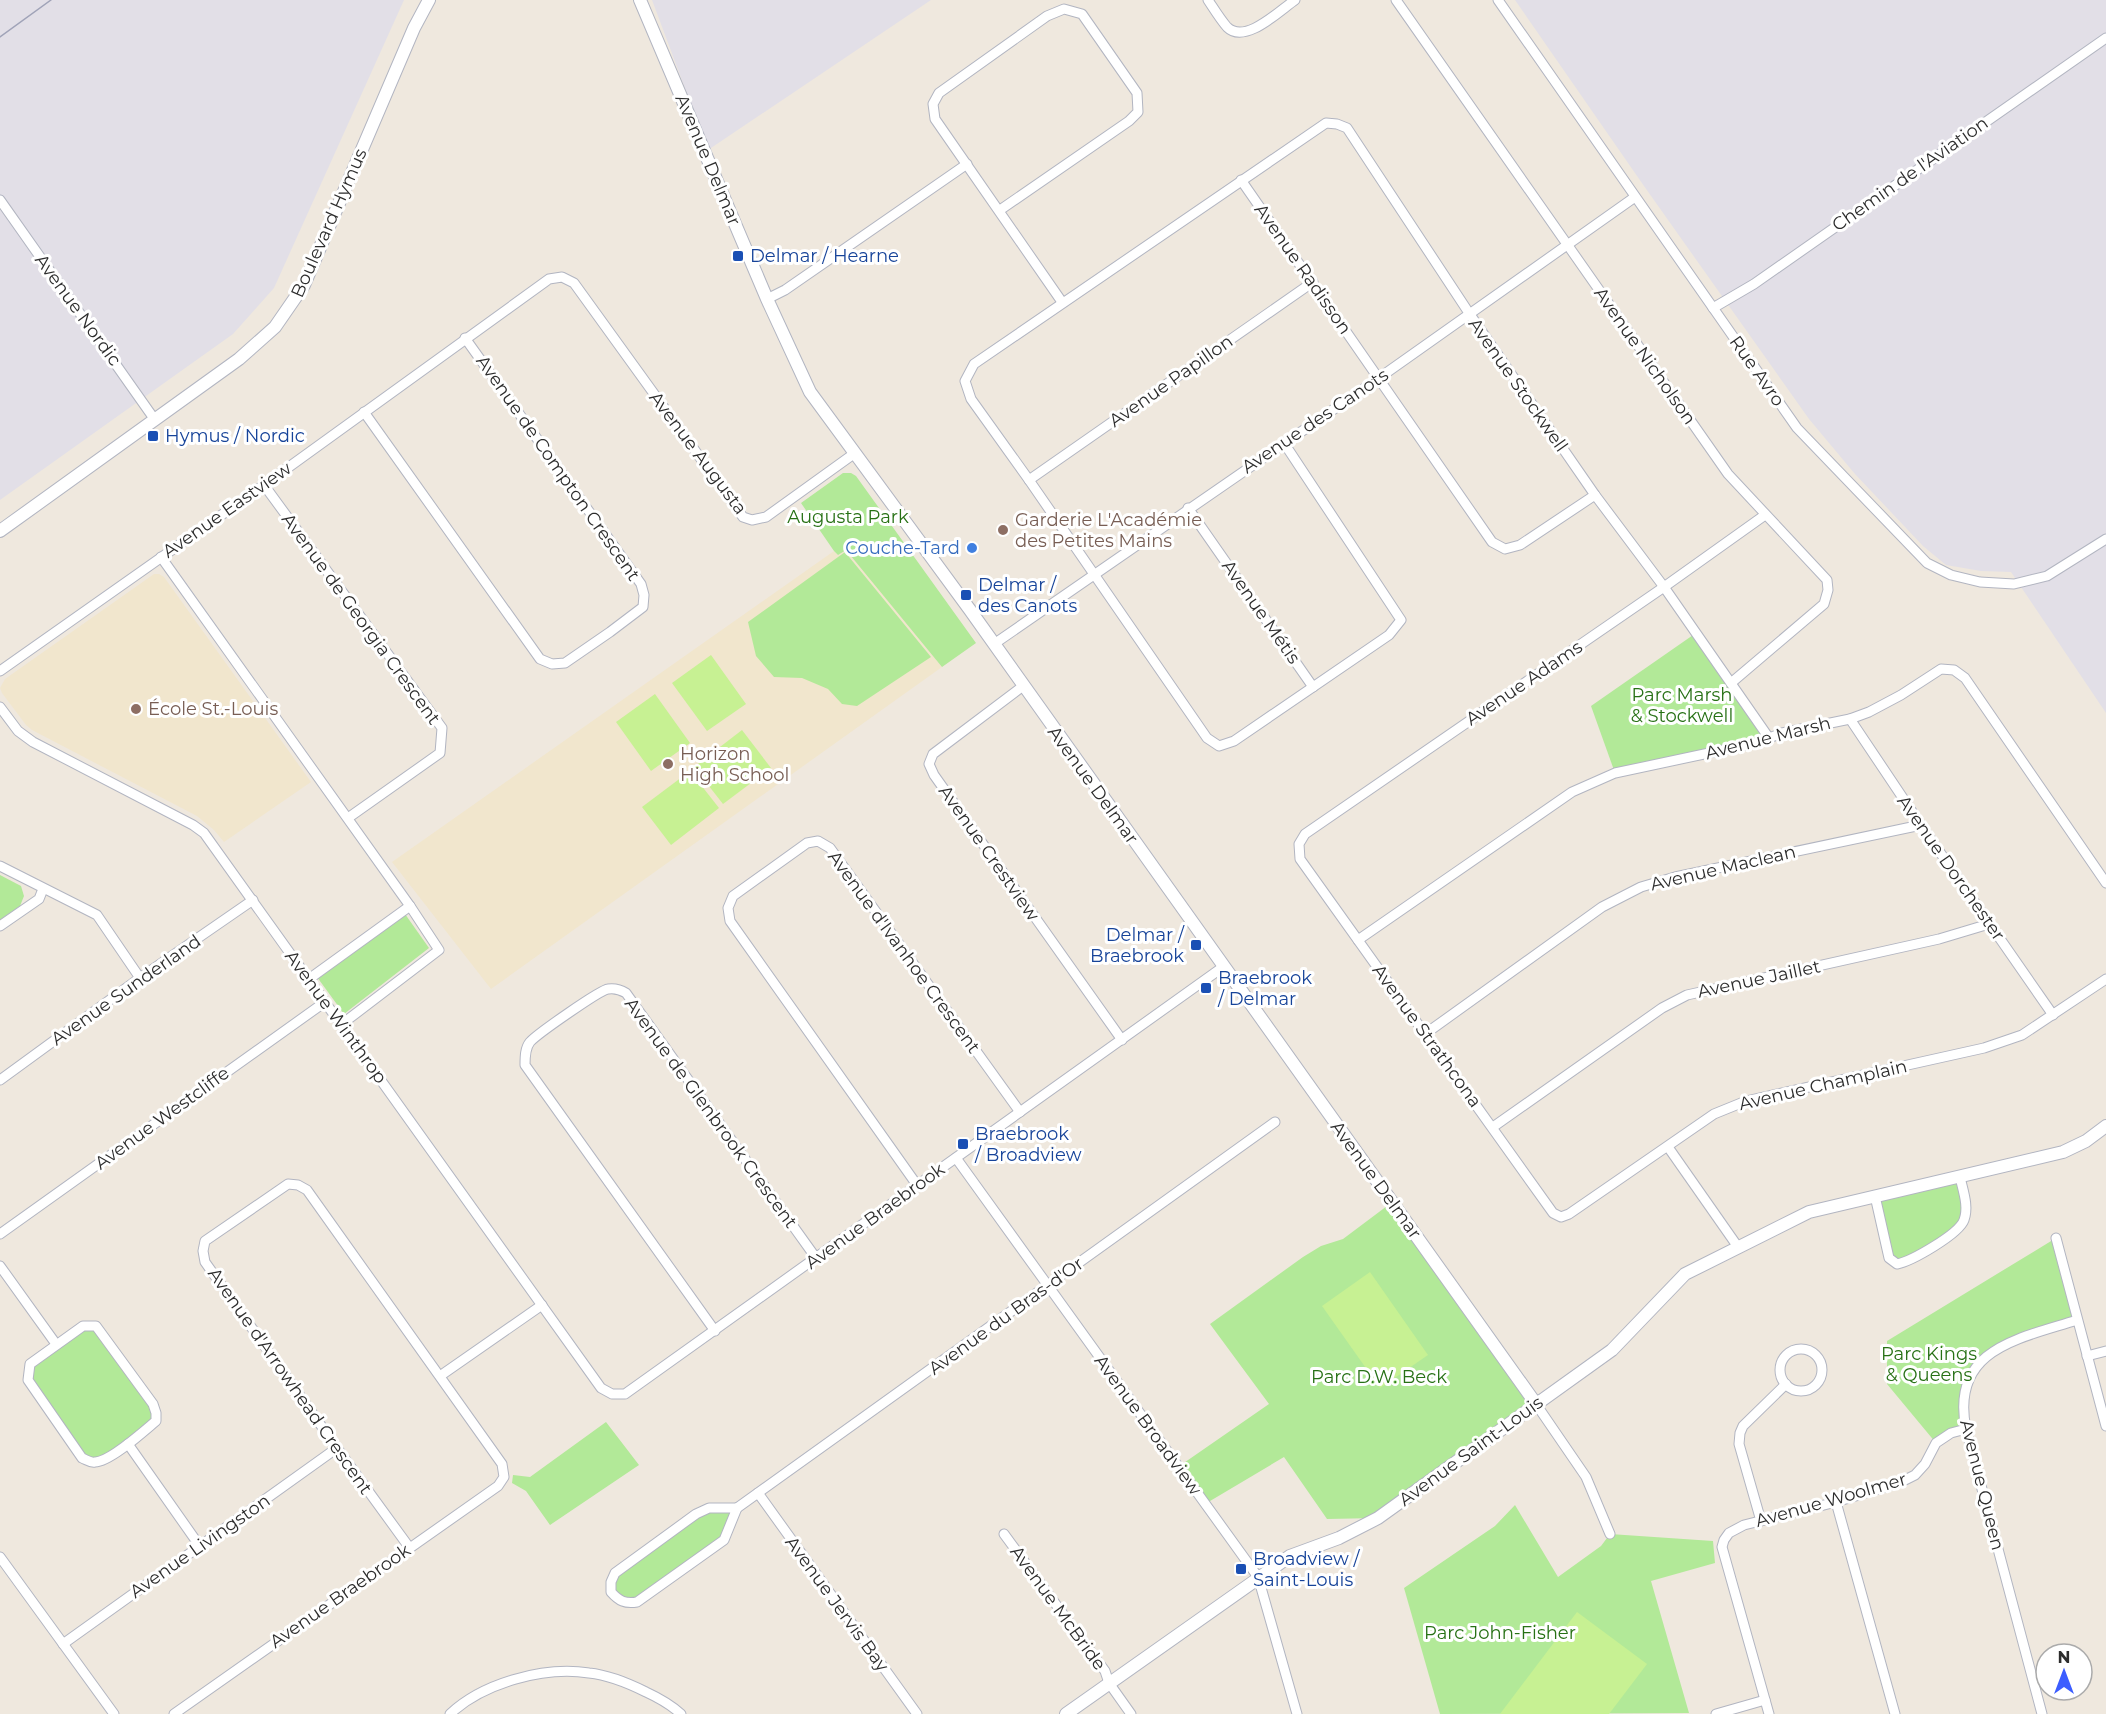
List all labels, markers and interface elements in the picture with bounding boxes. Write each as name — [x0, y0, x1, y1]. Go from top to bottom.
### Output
street label: Avenue Delmar — [670, 91, 746, 229]
street label: Chemin de l'Aviation — [1828, 112, 1992, 236]
street label: Boulevard Hymus — [286, 145, 372, 301]
street label: Avenue Radisson — [1250, 200, 1356, 338]
place label: Delmar / Hearne — [750, 245, 899, 267]
marker: Delmar / Hearne — [731, 249, 745, 263]
street label: Avenue Nordic — [30, 250, 126, 370]
street label: Avenue Nicholson — [1589, 283, 1701, 429]
street label: Avenue Stockwell — [1464, 314, 1572, 456]
street label: Avenue Papillon — [1105, 330, 1237, 432]
street label: Rue Avro — [1725, 331, 1789, 411]
street label: Avenue de Compton Crescent — [471, 351, 645, 585]
street label: Avenue des Canots — [1238, 364, 1393, 478]
street label: Avenue Augusta — [645, 387, 751, 519]
place label: Hymus / Nordic — [165, 425, 305, 447]
marker: Hymus / Nordic — [146, 429, 160, 443]
street label: Avenue Eastview — [158, 457, 296, 563]
park label: Augusta Park — [787, 506, 909, 528]
street label: Avenue de Georgia Crescent — [277, 509, 445, 729]
place label: Garderie L'Académie des Petites Mains — [1015, 509, 1202, 552]
marker: Garderie L'Académie des Petites Mains — [996, 523, 1010, 537]
place label: Couche-Tard — [845, 537, 960, 559]
marker: Couche-Tard — [965, 541, 979, 555]
street label: Avenue Métis — [1217, 556, 1305, 668]
place label: Delmar / des Canots — [978, 574, 1078, 617]
marker: Delmar / des Canots — [959, 588, 973, 602]
street label: Avenue Adams — [1461, 636, 1587, 730]
park label: Parc Marsh & Stockwell — [1631, 684, 1733, 727]
place label: École St.-Louis — [148, 698, 278, 720]
marker: École St.-Louis — [129, 702, 143, 716]
street label: Avenue Marsh — [1703, 712, 1833, 764]
street label: Avenue Delmar — [1043, 722, 1143, 848]
place label: Horizon High School — [680, 743, 789, 786]
marker: Horizon High School — [661, 757, 675, 771]
street label: Avenue Crestview — [934, 781, 1044, 925]
street label: Avenue Dorchester — [1892, 791, 2010, 945]
street label: Avenue Maclean — [1648, 841, 1798, 895]
street label: Avenue d'Ivanhoe Crescent — [823, 846, 985, 1058]
place label: Delmar / Braebrook — [1090, 924, 1185, 967]
street label: Avenue Sunderland — [47, 930, 205, 1050]
marker: Delmar / Braebrook — [1189, 938, 1203, 952]
street label: Avenue Winthrop — [280, 946, 392, 1088]
street label: Avenue Jaillet — [1696, 955, 1822, 1003]
street label: Avenue Strathcona — [1368, 960, 1486, 1112]
place label: Braebrook / Delmar — [1217, 967, 1312, 1010]
marker: Braebrook / Delmar — [1199, 981, 1213, 995]
street label: Avenue de Glenbrook Crescent — [620, 994, 802, 1232]
street label: Avenue Champlain — [1737, 1055, 1909, 1115]
street label: Avenue Westcliffe — [90, 1062, 234, 1174]
street label: Avenue Delmar — [1326, 1117, 1426, 1243]
place label: Braebrook / Broadview — [974, 1123, 1082, 1166]
marker: Braebrook / Broadview — [956, 1137, 970, 1151]
street label: Avenue Braebrook — [801, 1158, 949, 1274]
street label: Avenue du Bras-d'Or — [924, 1252, 1088, 1380]
street label: Avenue d'Arrowhead Crescent — [203, 1263, 377, 1499]
park label: Parc Kings & Queens — [1881, 1343, 1977, 1386]
street label: Avenue Broadview — [1090, 1350, 1206, 1500]
park label: Parc D.W. Beck — [1311, 1366, 1447, 1388]
street label: Avenue Saint-Louis — [1395, 1391, 1548, 1511]
street label: Avenue Queen — [1955, 1417, 2009, 1553]
street label: Avenue Woolmer — [1753, 1468, 1909, 1532]
street label: Avenue Livingston — [126, 1489, 274, 1603]
street label: Avenue Jervis Bay — [781, 1532, 894, 1676]
street label: Avenue Braebrook — [265, 1539, 415, 1653]
street label: Avenue McBride — [1005, 1541, 1111, 1675]
place label: Broadview / Saint-Louis — [1253, 1548, 1360, 1591]
marker: Broadview / Saint-Louis — [1234, 1562, 1248, 1576]
park label: Parc John-Fisher — [1424, 1622, 1576, 1644]
north arrow — [2034, 1642, 2094, 1702]
text: N — [2058, 1648, 2070, 1667]

